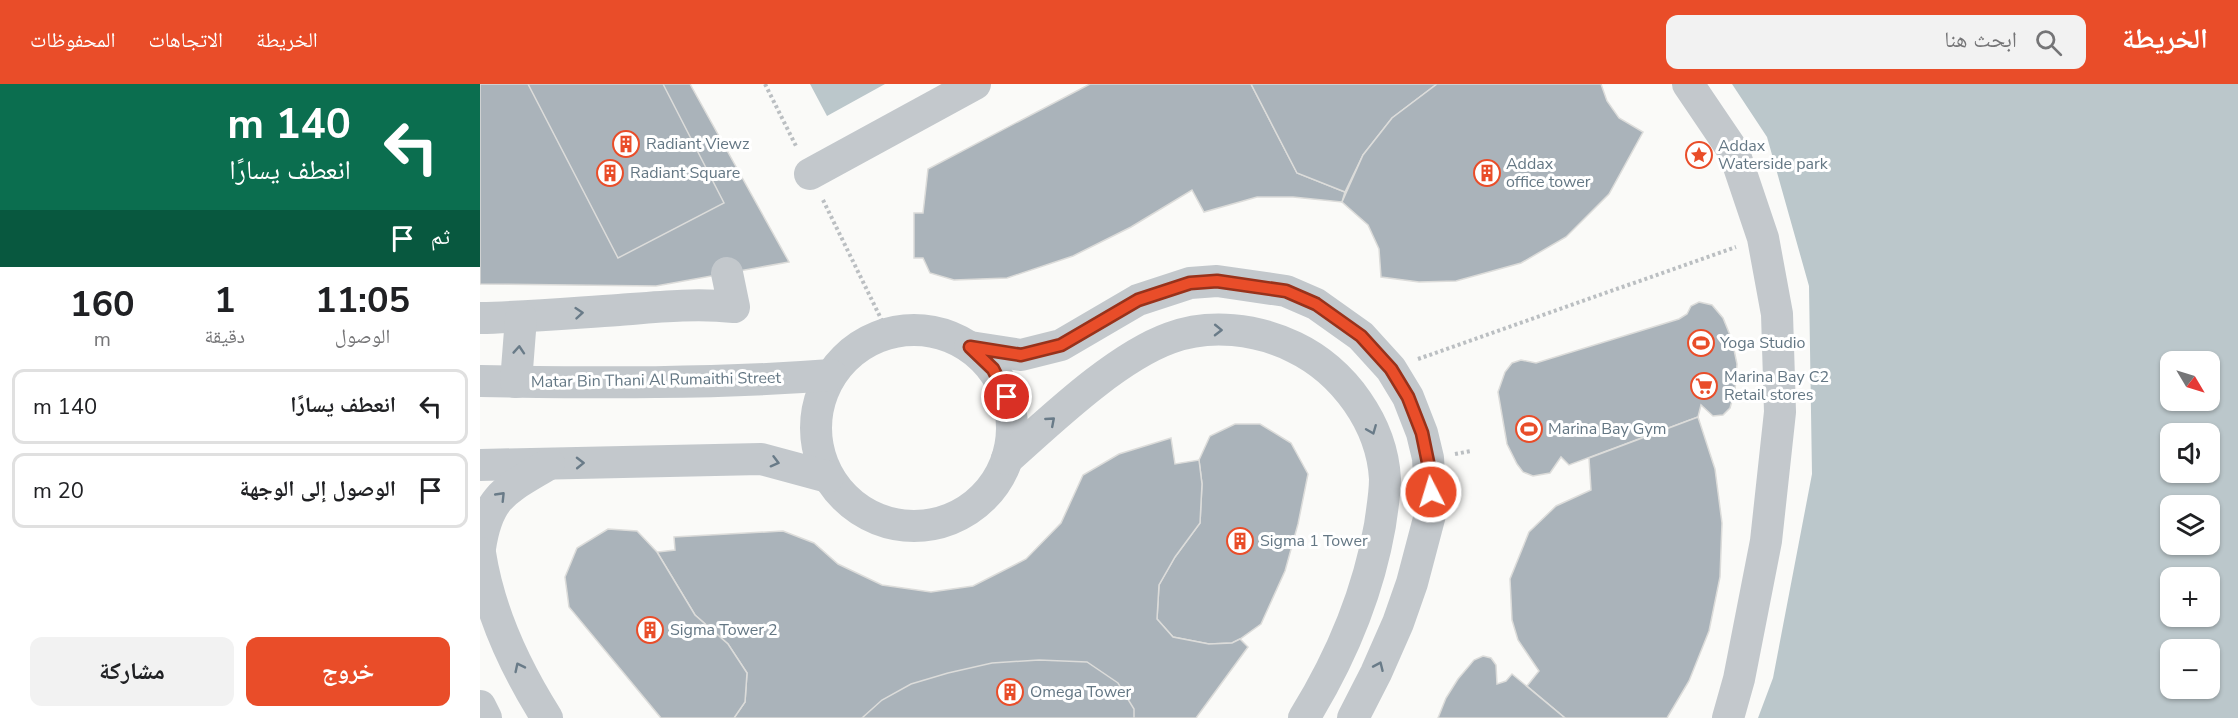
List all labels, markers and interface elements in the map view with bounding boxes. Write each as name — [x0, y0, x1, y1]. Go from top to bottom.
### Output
search box — [1666, 15, 2086, 69]
text: الخريطة — [2122, 20, 2208, 58]
text: ابحث هنا — [1944, 25, 2017, 55]
text: المحفوظات — [30, 26, 115, 54]
text: الاتجاهات — [148, 26, 223, 54]
text: الخريطة — [256, 26, 318, 54]
icon: search — [2032, 26, 2065, 59]
text: 140 m — [227, 96, 351, 153]
icon: left — [372, 108, 450, 186]
building icon: Radiant Viewz — [611, 129, 641, 159]
place label: Radiant Viewz — [646, 133, 749, 155]
place label: Addax Waterside park — [1718, 135, 1829, 175]
place icon: Addax Waterside park — [1684, 140, 1714, 170]
text: انعطف يسارًا — [229, 152, 351, 189]
place label: Addax office tower — [1506, 153, 1591, 193]
building icon: Radiant Square — [595, 158, 625, 188]
building icon: Addax office tower — [1472, 158, 1502, 188]
place label: Radiant Square — [630, 162, 740, 184]
icon: arrive — [386, 222, 419, 255]
text: ثم — [431, 222, 450, 252]
text: 1 — [214, 276, 236, 325]
text: 11:05 — [315, 276, 410, 325]
text: 160 — [70, 280, 135, 329]
one-way arrow — [575, 307, 584, 320]
text: دقيقة — [204, 323, 245, 350]
text: الوصول — [335, 323, 390, 350]
one-way arrow — [1214, 324, 1223, 337]
text: m — [94, 326, 111, 353]
sports icon: Yoga Studio — [1686, 328, 1716, 358]
place label: Yoga Studio — [1719, 332, 1806, 354]
one-way arrow — [512, 345, 525, 354]
north arrow — [2160, 351, 2220, 411]
map controls — [2160, 351, 2220, 699]
place label: Marina Bay C2 Retail stores — [1724, 366, 1829, 406]
street label: Matar Bin Thani Al Rumaithi Street — [531, 367, 782, 393]
pin — [981, 371, 1032, 422]
supermarket icon: Marina Bay C2 Retail stores — [1689, 371, 1719, 401]
icon: arrive — [990, 380, 1023, 413]
text: انعطف يسارًا — [290, 390, 396, 420]
icon: left — [414, 390, 447, 423]
text: 140 m — [33, 392, 97, 422]
sports icon: Marina Bay Gym — [1514, 414, 1544, 444]
one-way arrow — [1044, 417, 1055, 428]
place label: Marina Bay Gym — [1548, 418, 1666, 440]
one-way arrow — [1365, 423, 1377, 434]
button: sound — [2160, 423, 2220, 483]
one-way arrow — [770, 455, 780, 468]
one-way arrow — [576, 457, 585, 469]
position arrow — [1399, 460, 1463, 524]
text: الوصول إلى الوجهة — [239, 474, 396, 504]
icon: arrive — [414, 474, 447, 507]
text: 20 m — [33, 476, 84, 506]
one-way arrow — [494, 492, 505, 503]
button: layers — [2160, 495, 2220, 555]
building icon: Sigma 1 Tower — [1225, 526, 1255, 556]
place label: Sigma 1 Tower — [1260, 530, 1368, 552]
button: + — [2160, 567, 2220, 627]
building icon: Sigma Tower 2 — [635, 615, 665, 645]
place label: Sigma Tower 2 — [670, 619, 778, 641]
button: مشاركة — [30, 637, 234, 706]
button: خروج — [246, 637, 450, 706]
button: − — [2160, 639, 2220, 699]
one-way arrow — [1372, 661, 1384, 672]
one-way arrow — [515, 662, 527, 673]
building icon: Omega Tower — [995, 677, 1025, 707]
place label: Omega Tower — [1030, 681, 1131, 703]

